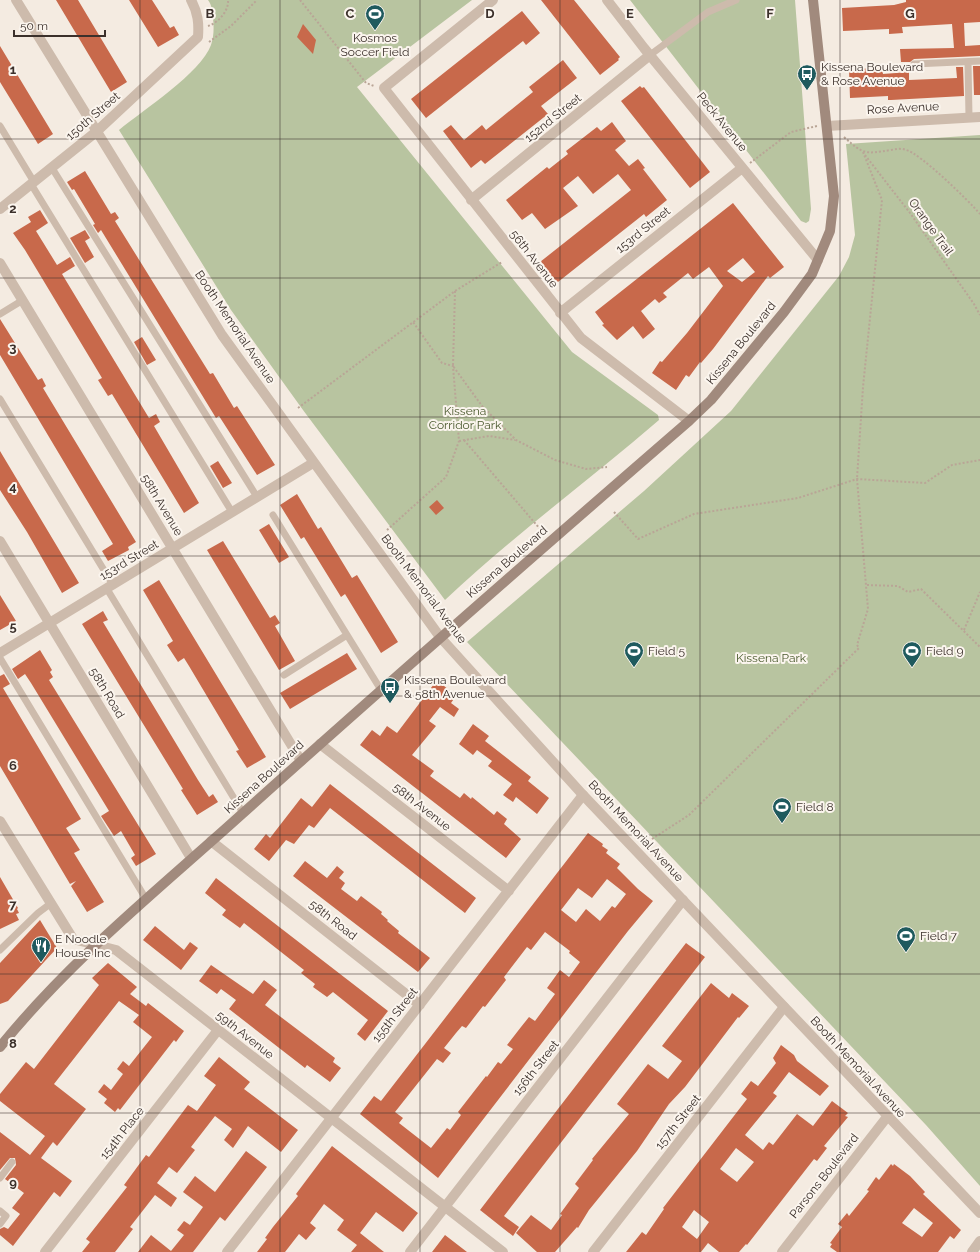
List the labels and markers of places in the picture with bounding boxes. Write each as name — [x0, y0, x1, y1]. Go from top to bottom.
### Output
sports icon: Kosmos Soccer Field — [364, 3, 386, 31]
place label: Kosmos Soccer Field — [341, 31, 409, 59]
place label: Kissena Boulevard & Rose Avenue — [821, 60, 923, 88]
bus stop icon: Kissena Boulevard & Rose Avenue — [796, 63, 818, 91]
sports icon: Field 5 — [623, 640, 645, 668]
sports icon: Field 9 — [901, 640, 923, 668]
place label: Field 5 — [648, 644, 686, 658]
place label: Field 9 — [926, 644, 964, 658]
place label: Kissena Boulevard & 58th Avenue — [404, 673, 506, 701]
bus stop icon: Kissena Boulevard & 58th Avenue — [379, 676, 401, 704]
sports icon: Field 8 — [771, 796, 793, 824]
place label: Field 8 — [796, 800, 834, 814]
sports icon: Field 7 — [895, 925, 917, 953]
place label: Field 7 — [920, 929, 958, 943]
place label: E Noodle House Inc — [55, 932, 111, 960]
restaurant icon: E Noodle House Inc — [30, 935, 52, 963]

